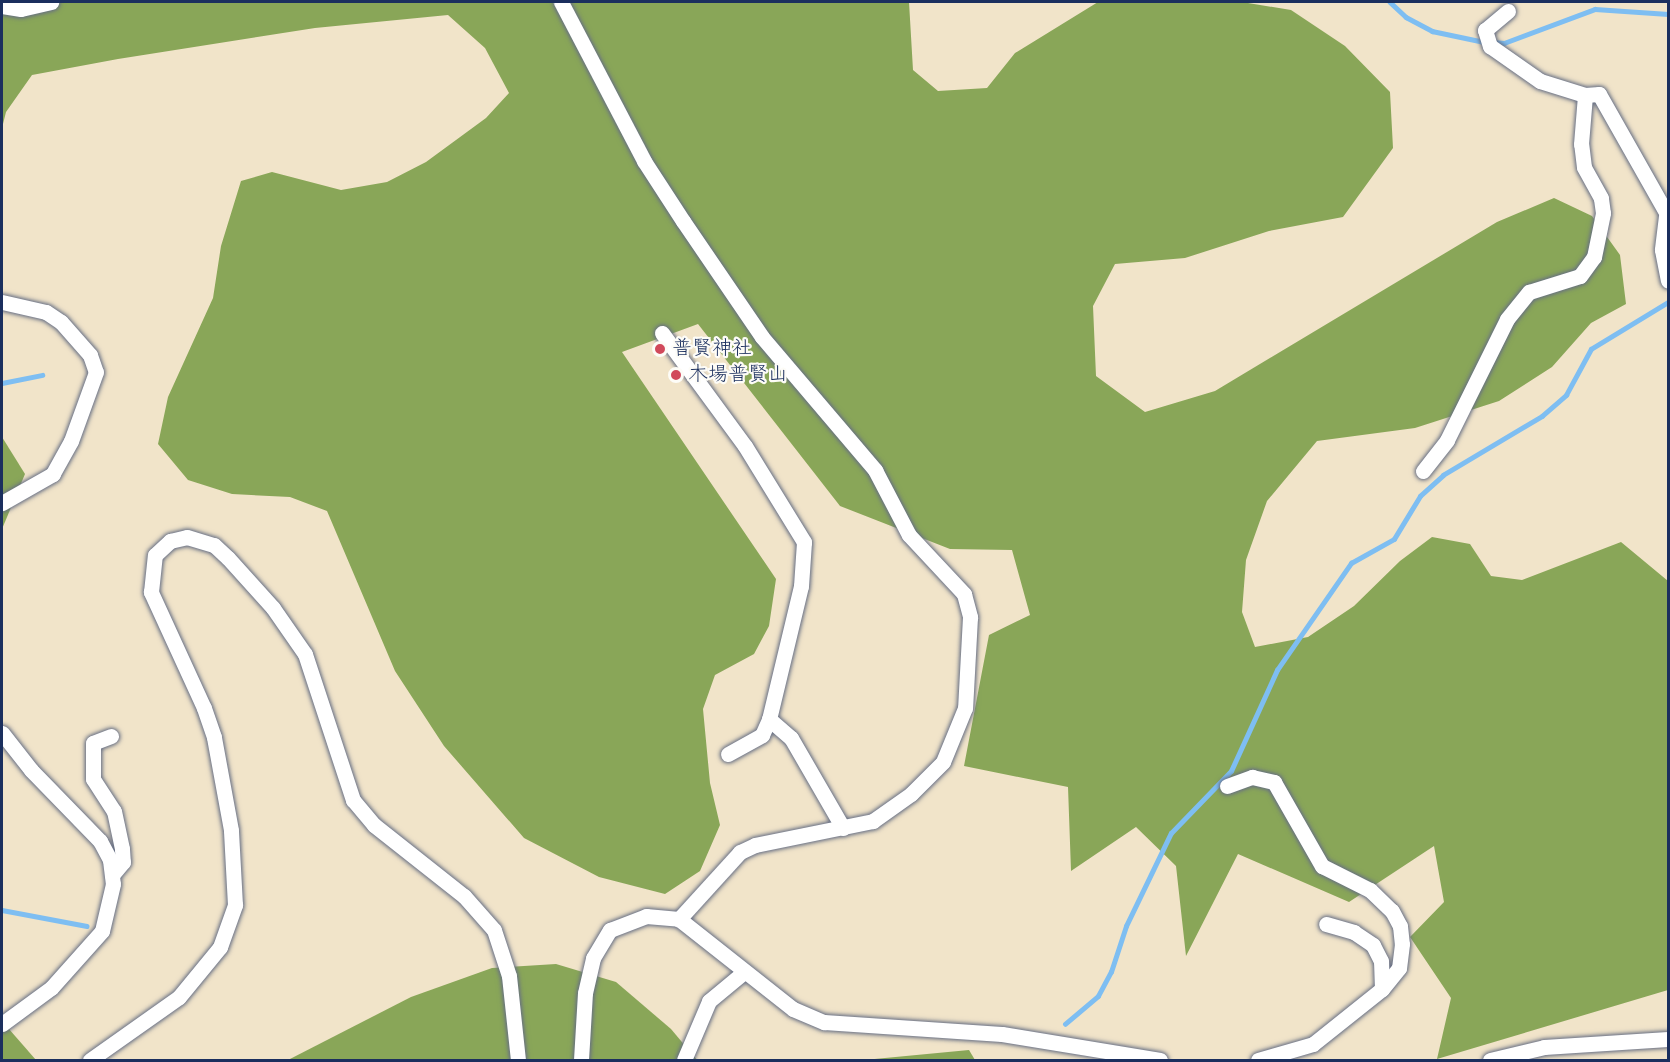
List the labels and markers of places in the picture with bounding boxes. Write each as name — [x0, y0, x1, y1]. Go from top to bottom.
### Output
place label: 普賢神社 — [672, 337, 752, 361]
marker: 普賢神社 — [653, 342, 667, 356]
place label: 木場普賢山 — [688, 363, 788, 387]
marker: 木場普賢山 — [669, 368, 683, 382]

